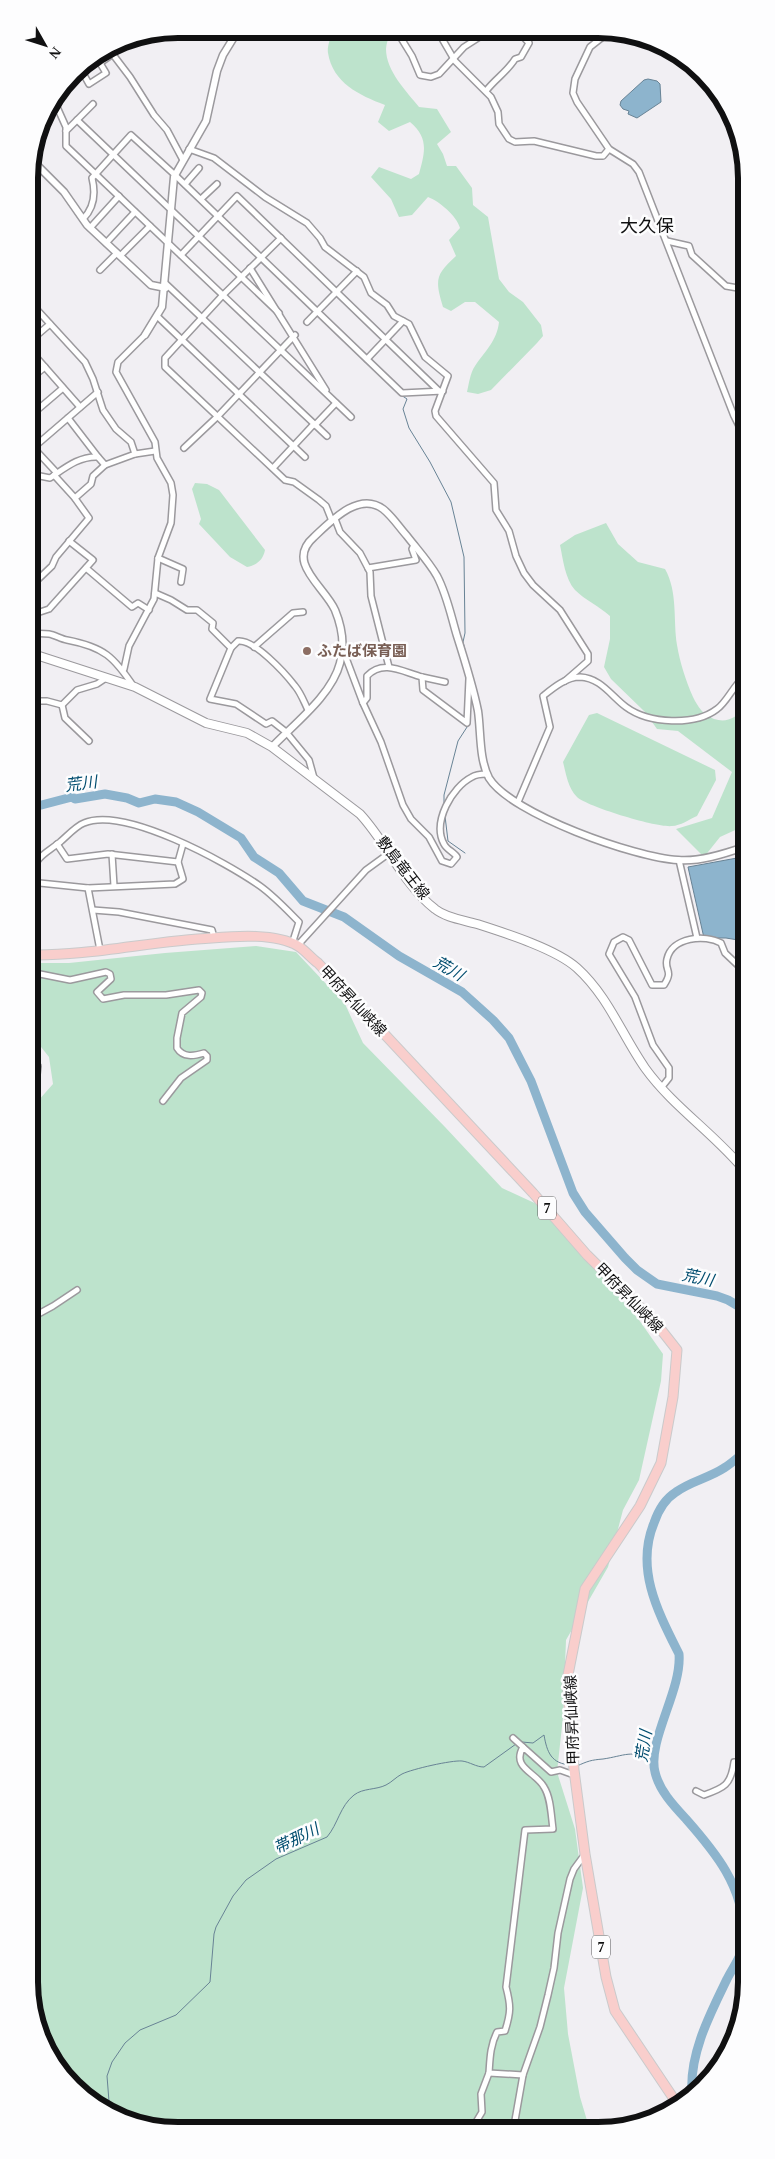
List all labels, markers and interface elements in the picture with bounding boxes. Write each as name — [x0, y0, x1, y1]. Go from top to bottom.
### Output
north arrow — [20, 20, 70, 70]
text: N — [46, 44, 64, 62]
district label: 大久保 — [620, 216, 674, 236]
place label: ふたば保育園 — [317, 643, 407, 659]
marker: ふたば保育園 — [301, 645, 313, 657]
water label: 荒川 — [64, 773, 100, 794]
street label: 敷島竜王線 — [374, 833, 433, 902]
water label: 荒川 — [431, 953, 469, 985]
street label: 甲府昇仙峡線 — [316, 963, 390, 1039]
road number: 7 — [538, 1196, 556, 1220]
street label: 甲府昇仙峡線 — [592, 1260, 666, 1336]
water label: 荒川 — [681, 1266, 717, 1289]
street label: 甲府昇仙峡線 — [562, 1675, 582, 1765]
water label: 荒川 — [633, 1727, 655, 1763]
water label: 帯那川 — [271, 1819, 323, 1857]
road number: 7 — [592, 1935, 610, 1958]

